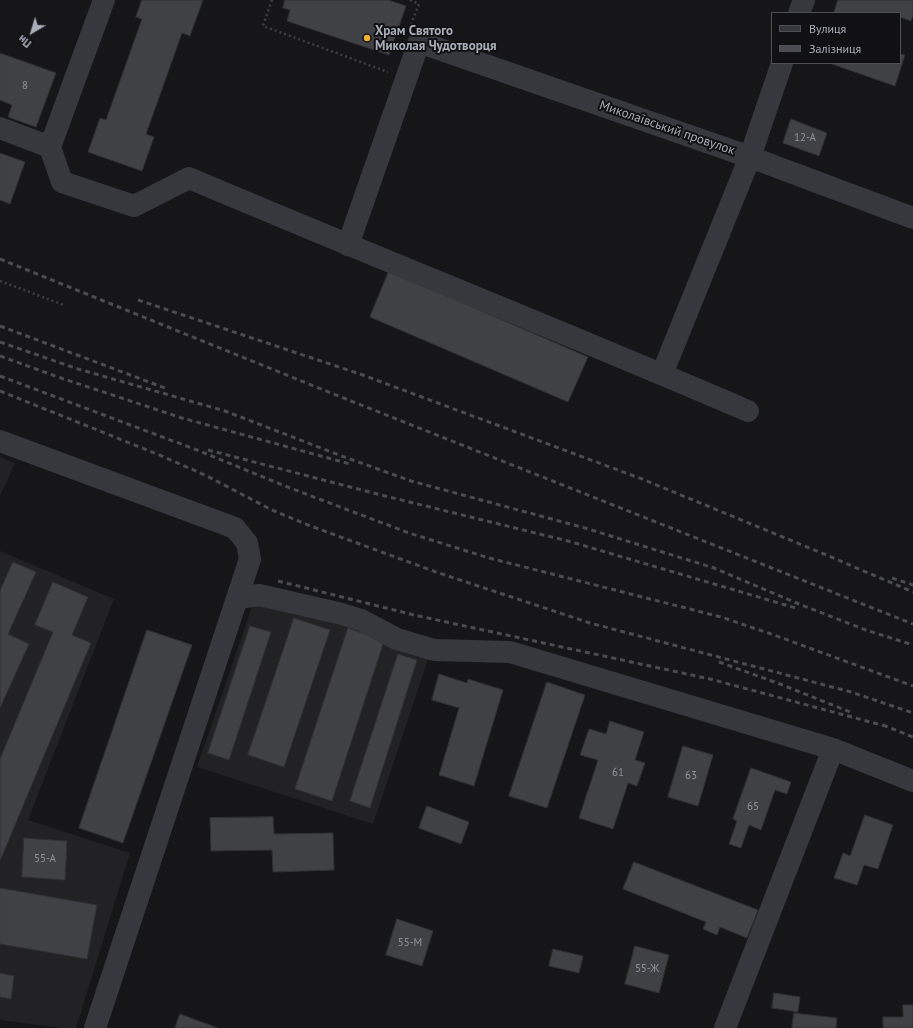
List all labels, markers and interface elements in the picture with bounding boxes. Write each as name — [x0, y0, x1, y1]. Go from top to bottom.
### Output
north arrow — [12, 12, 52, 52]
legend — [771, 12, 901, 64]
text: Вулиця — [809, 21, 846, 36]
place label: Храм Святого Миколая Чудотворця — [375, 23, 496, 54]
text: Пн — [15, 32, 34, 51]
marker: Храм Святого Миколая Чудотворця — [362, 33, 372, 43]
text: Залізниця — [809, 41, 861, 56]
house number: 8 — [22, 79, 28, 93]
street label: Миколаївський провулок — [597, 97, 737, 159]
house number: 12-А — [794, 131, 816, 145]
house number: 61 — [612, 766, 624, 780]
house number: 63 — [685, 769, 697, 783]
house number: 65 — [747, 800, 759, 814]
house number: 55-А — [34, 852, 56, 866]
house number: 55-М — [398, 936, 422, 950]
house number: 55-Ж — [635, 962, 659, 976]

